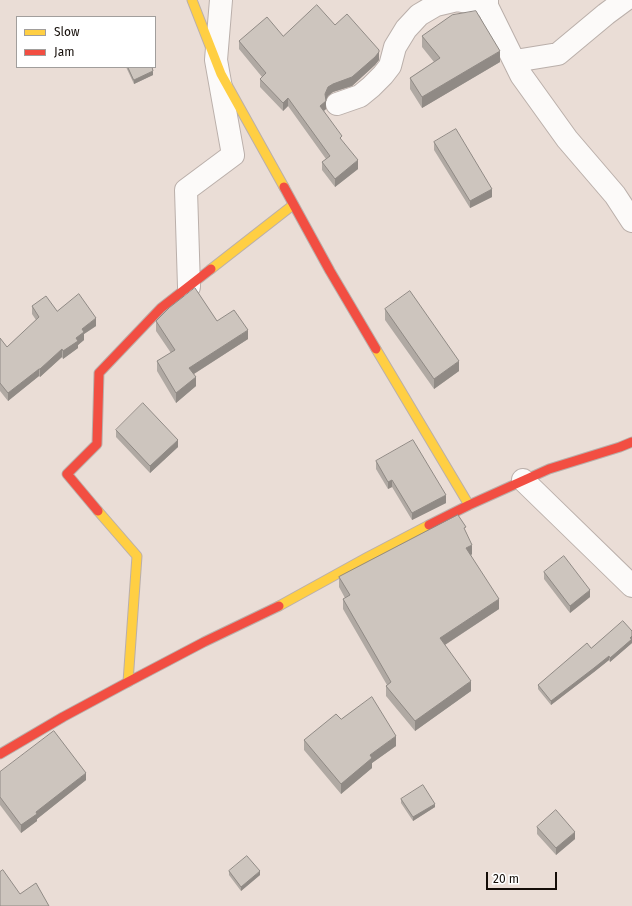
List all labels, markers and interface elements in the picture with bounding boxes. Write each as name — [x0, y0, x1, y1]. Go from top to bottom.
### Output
legend — [16, 16, 156, 68]
text: Slow — [54, 25, 80, 39]
text: Jam — [54, 45, 74, 59]
scale bar — [488, 864, 559, 890]
text: 20 m — [493, 872, 519, 886]

